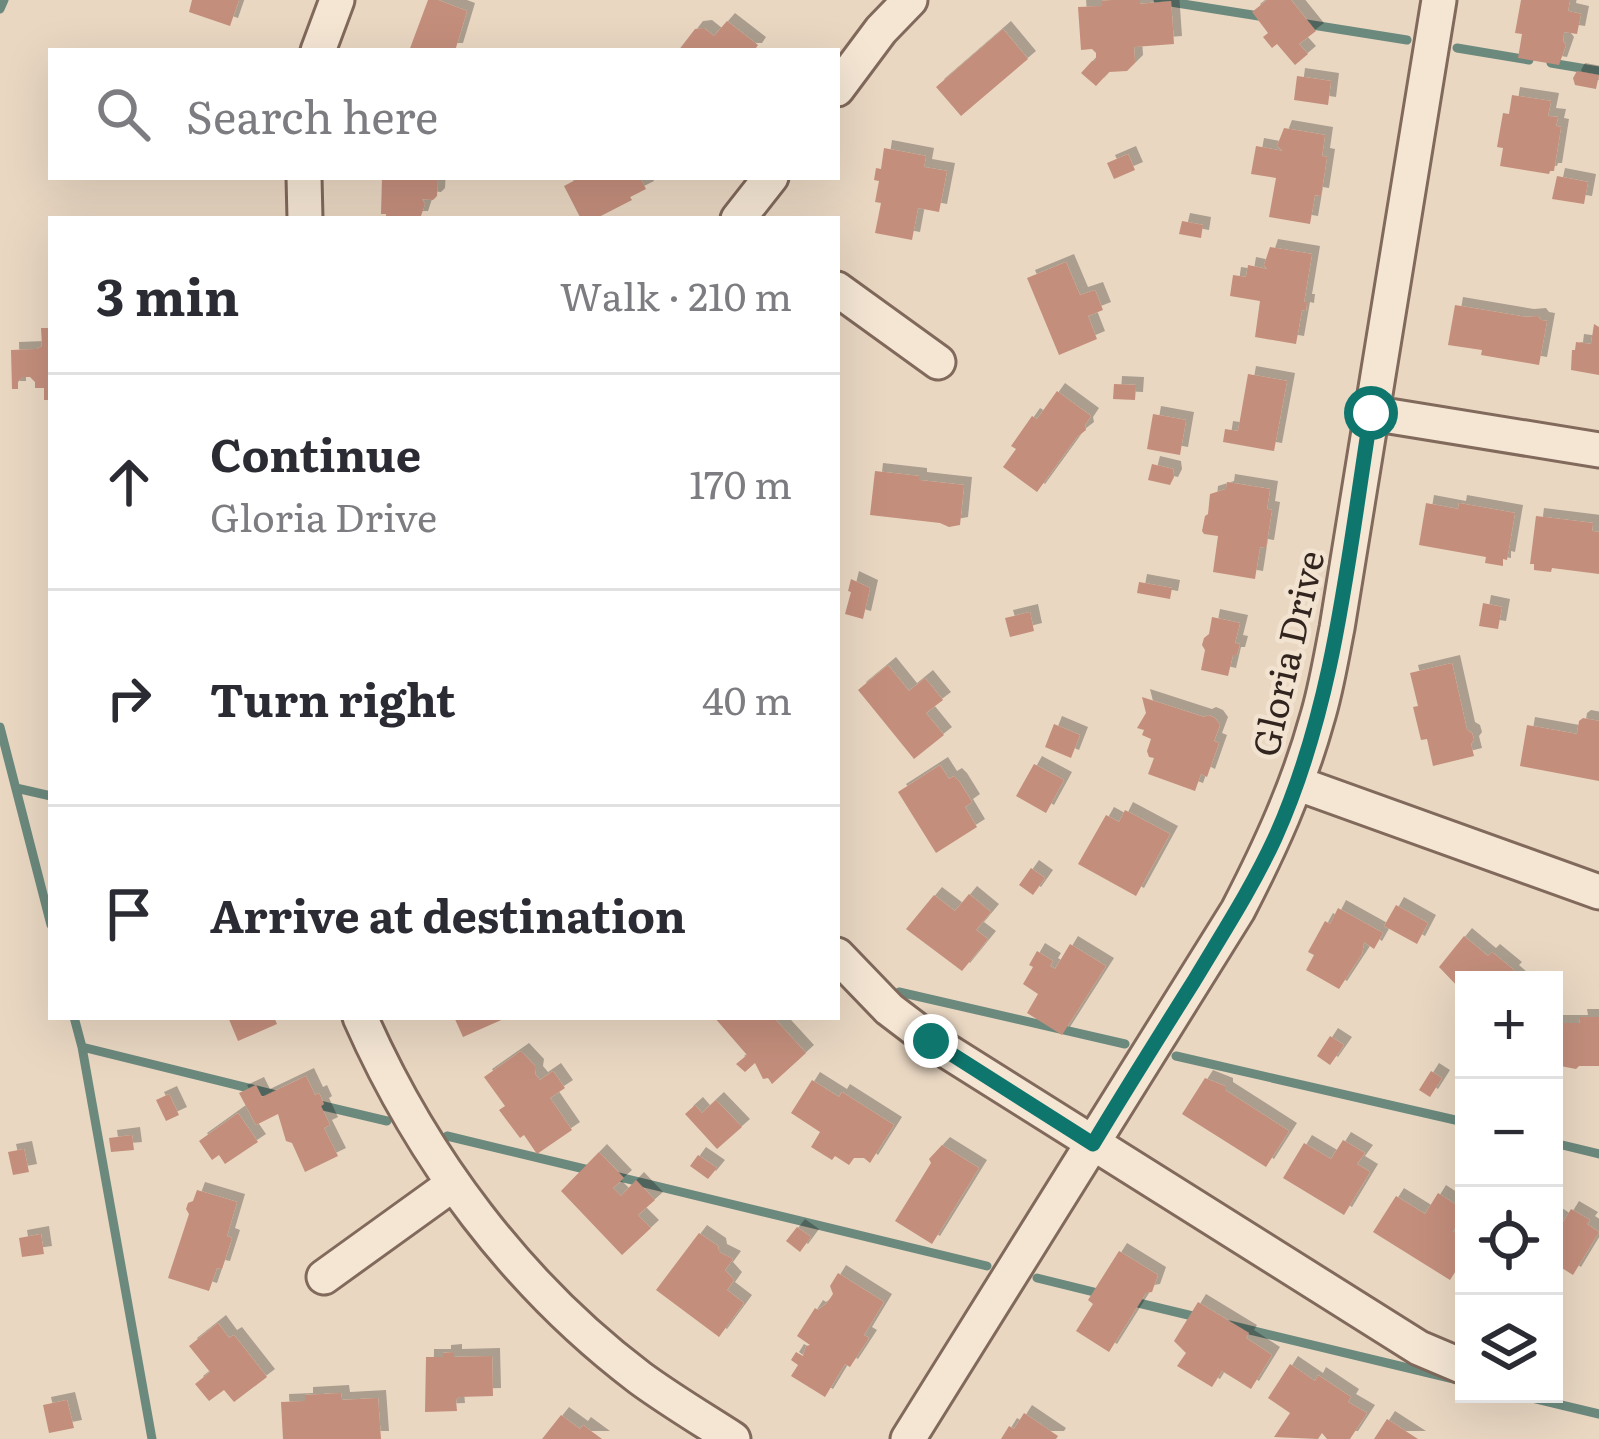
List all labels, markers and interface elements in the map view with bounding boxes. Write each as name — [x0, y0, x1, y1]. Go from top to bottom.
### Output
search box — [48, 48, 840, 180]
icon: search — [90, 81, 156, 147]
text: Search here — [186, 81, 438, 148]
text: 3 min — [96, 256, 240, 332]
text: Walk · 210 m — [560, 265, 792, 323]
route start — [1344, 386, 1398, 440]
text: Continue — [210, 419, 421, 486]
icon: ahead — [96, 449, 162, 515]
text: 170 m — [689, 453, 792, 511]
text: Gloria Drive — [210, 486, 437, 544]
street label: Gloria Drive — [1237, 545, 1335, 761]
text: Turn right — [210, 664, 456, 731]
icon: right — [96, 665, 162, 731]
text: 40 m — [702, 669, 792, 727]
text: Arrive at destination — [210, 880, 686, 947]
icon: arrive — [96, 881, 162, 947]
map controls — [1455, 971, 1563, 1403]
button: + — [1455, 971, 1563, 1079]
route end — [904, 1014, 958, 1068]
button: − — [1455, 1079, 1563, 1187]
button: locate — [1455, 1187, 1563, 1295]
button: layers — [1455, 1295, 1563, 1403]

